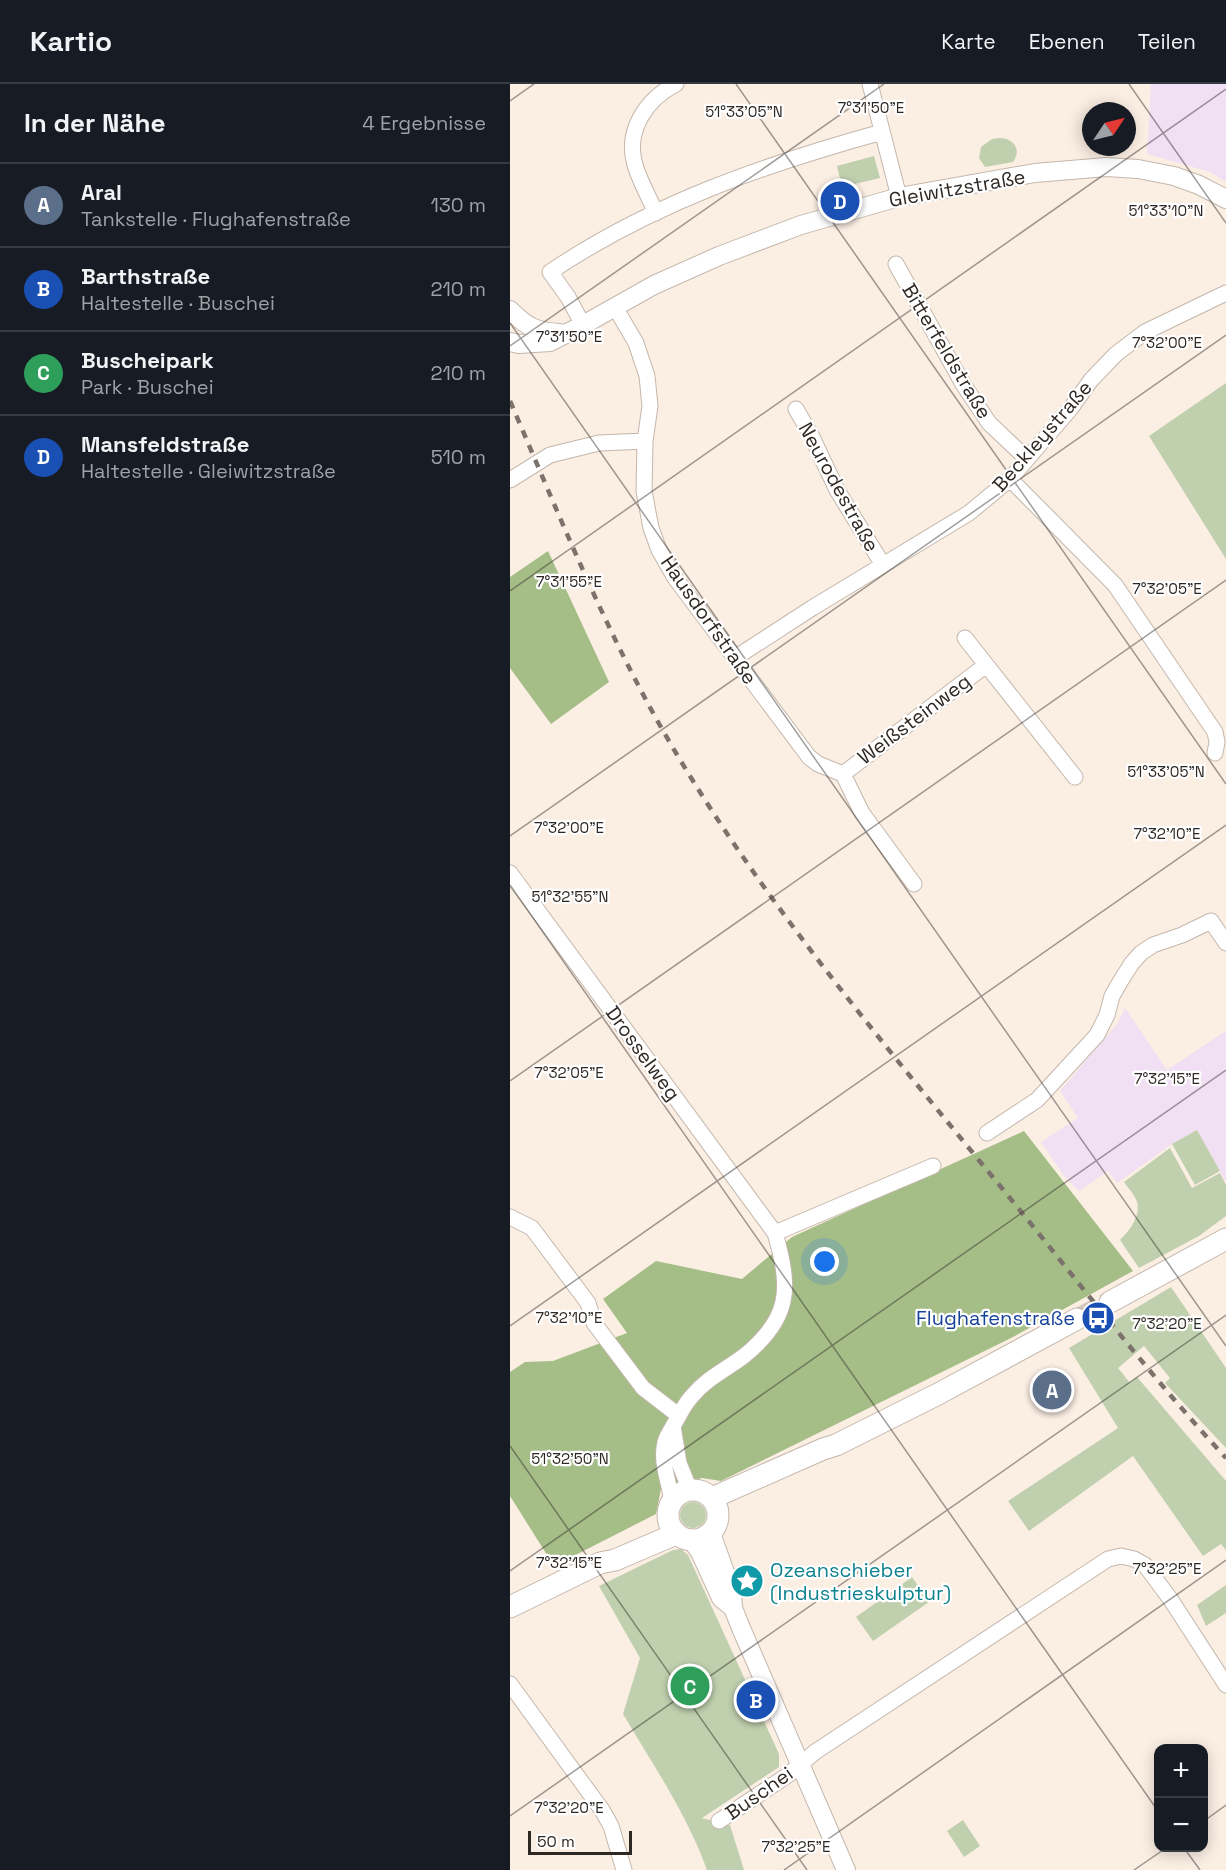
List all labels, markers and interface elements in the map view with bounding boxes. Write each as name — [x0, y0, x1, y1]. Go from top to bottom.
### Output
text: Kartio — [30, 23, 112, 59]
text: Karte — [941, 28, 996, 55]
text: Ebenen — [1029, 28, 1105, 55]
text: Teilen — [1138, 28, 1196, 55]
text: 7°31'50"E — [838, 98, 904, 117]
text: 51°33'05"N — [705, 102, 783, 121]
north arrow — [1082, 102, 1136, 156]
text: In der Nähe — [24, 106, 165, 140]
text: 4 Ergebnisse — [362, 110, 486, 136]
street label: Gleiwitzstraße — [887, 163, 1027, 213]
text: Aral — [81, 178, 122, 206]
pin: D — [820, 178, 860, 224]
text: A — [37, 192, 50, 218]
text: 130 m — [430, 192, 486, 218]
text: 51°33'10"N — [1129, 201, 1203, 220]
text: Tankstelle · Flughafenstraße — [81, 206, 351, 232]
text: Barthstraße — [81, 262, 210, 290]
text: B — [37, 276, 50, 302]
text: 210 m — [430, 276, 486, 302]
street label: Bitterfeldstraße — [896, 278, 998, 424]
text: Haltestelle · Buschei — [81, 290, 275, 316]
text: 7°31'50"E — [536, 327, 602, 346]
text: 7°32'00"E — [1132, 333, 1202, 352]
text: Buscheipark — [81, 346, 214, 374]
text: C — [37, 360, 50, 386]
text: 210 m — [430, 360, 486, 386]
text: Park · Buschei — [81, 374, 214, 400]
street label: Beckleystraße — [986, 375, 1098, 497]
street label: Neurodestraße — [793, 418, 885, 556]
text: Mansfeldstraße — [81, 430, 249, 458]
text: D — [37, 444, 50, 470]
text: 510 m — [431, 444, 486, 470]
text: Haltestelle · Gleiwitzstraße — [81, 458, 336, 484]
street label: Hausdorfstraße — [655, 551, 763, 689]
text: 7°31'55"E — [536, 572, 602, 591]
text: 7°32'05"E — [1132, 579, 1202, 598]
street label: Weißsteinweg — [852, 668, 976, 770]
text: 51°33'05"N — [1127, 762, 1205, 781]
text: 7°32'00"E — [534, 818, 604, 837]
text: 7°32'10"E — [1134, 824, 1200, 843]
text: 51°32'55"N — [532, 887, 608, 906]
street label: Drosselweg — [600, 1000, 686, 1106]
text: 7°32'05"E — [534, 1063, 604, 1082]
text: 7°32'15"E — [1134, 1069, 1200, 1088]
your location — [810, 1247, 839, 1276]
bus stop icon: Flughafenstraße — [1080, 1300, 1116, 1336]
place label: Flughafenstraße — [916, 1305, 1075, 1331]
text: 7°32'10"E — [536, 1308, 602, 1327]
text: 7°32'20"E — [1132, 1314, 1202, 1333]
pin: A — [1032, 1368, 1072, 1412]
text: 51°32'50"N — [531, 1449, 609, 1468]
text: 7°32'15"E — [536, 1553, 602, 1572]
place label: Ozeanschieber (Industrieskulptur) — [770, 1557, 951, 1606]
text: 7°32'25"E — [1133, 1559, 1201, 1578]
place icon: Ozeanschieber (Industrieskulptur) — [729, 1563, 765, 1599]
pin: C — [670, 1664, 710, 1708]
pin: B — [736, 1678, 776, 1722]
map controls — [1154, 1744, 1208, 1852]
button: + — [1154, 1744, 1208, 1798]
street label: Buschei — [720, 1760, 798, 1826]
text: 7°32'20"E — [534, 1798, 604, 1817]
button: − — [1154, 1798, 1208, 1852]
scale bar — [528, 1828, 632, 1856]
text: 50 m — [537, 1831, 575, 1852]
text: 7°32'25"E — [762, 1837, 830, 1856]

